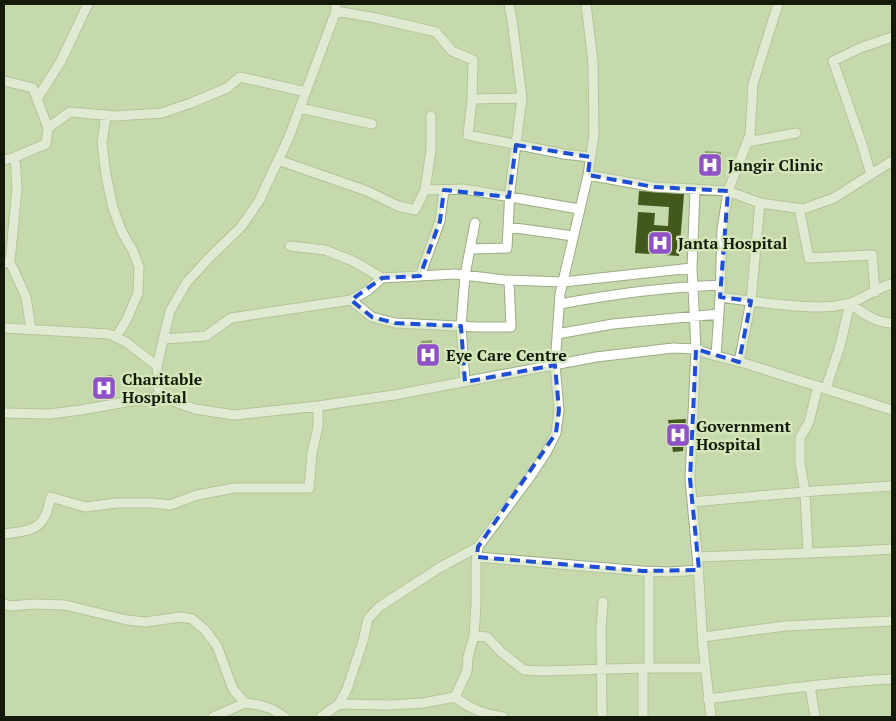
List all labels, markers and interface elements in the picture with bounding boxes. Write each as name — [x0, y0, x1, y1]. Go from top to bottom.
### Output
hospital icon: Jangir Clinic — [697, 152, 723, 178]
place label: Jangir Clinic — [728, 154, 823, 176]
hospital icon: Janta Hospital — [647, 230, 673, 256]
place label: Janta Hospital — [678, 232, 787, 254]
hospital icon: Eye Care Centre — [415, 342, 441, 368]
place label: Eye Care Centre — [446, 344, 567, 366]
place label: Charitable Hospital — [122, 368, 203, 408]
hospital icon: Charitable Hospital — [91, 375, 117, 401]
place label: Government Hospital — [696, 415, 791, 455]
hospital icon: Government Hospital — [665, 422, 691, 448]

